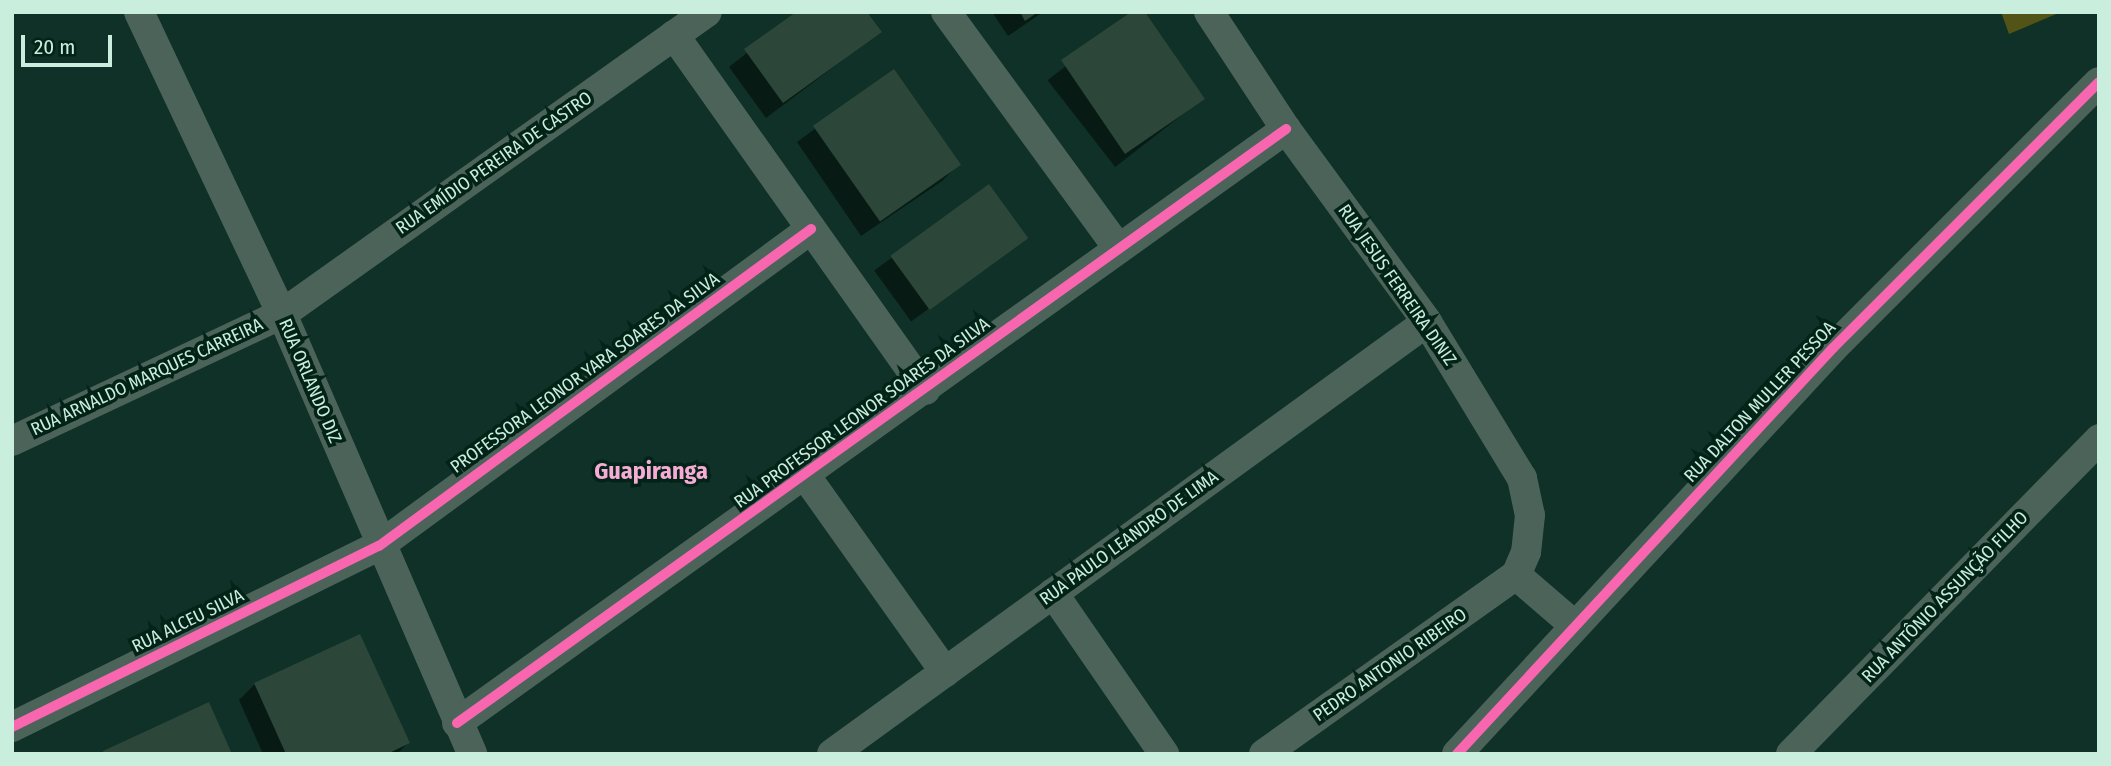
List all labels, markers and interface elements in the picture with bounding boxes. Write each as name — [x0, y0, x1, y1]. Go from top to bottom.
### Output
scale bar — [24, 21, 116, 65]
text: 20 m — [34, 34, 75, 60]
street label: RUA EMÍDIO PEREIRA DE CASTRO — [392, 87, 596, 239]
street label: RUA JESUS FERREIRA DINIZ — [1333, 200, 1461, 370]
street label: PROFESSORA LEONOR YARA SOARES DA SILVA — [446, 268, 724, 478]
street label: RUA PROFESSOR LEONOR SOARES DA SILVA — [730, 313, 994, 513]
street label: RUA ARNALDO MARQUES CARREIRA — [28, 314, 266, 440]
street label: RUA ORLANDO DIZ — [274, 316, 346, 446]
street label: RUA DALTON MULLER PESSOA — [1680, 317, 1840, 487]
district label: Guapiranga — [594, 458, 708, 486]
street label: RUA PAULO LEANDRO DE LIMA — [1036, 466, 1222, 610]
street label: RUA ANTÔNIO ASSUNÇÃO FILHO — [1857, 507, 2033, 687]
street label: RUA ALCEU SILVA — [129, 585, 247, 657]
street label: PEDRO ANTONIO RIBEIRO — [1309, 604, 1471, 726]

